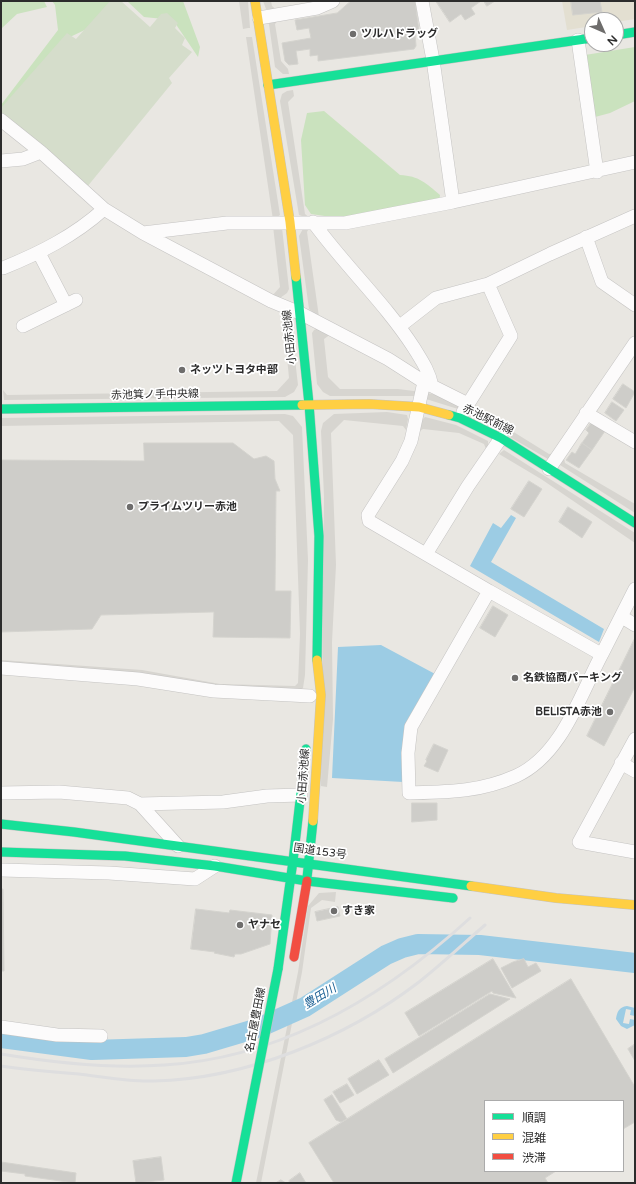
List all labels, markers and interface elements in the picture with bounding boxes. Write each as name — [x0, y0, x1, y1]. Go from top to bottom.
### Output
north arrow — [584, 12, 624, 52]
place label: ツルハドラッグ — [361, 27, 438, 41]
marker: ツルハドラッグ — [348, 29, 358, 39]
text: N — [604, 32, 620, 48]
street label: 小田赤池線 — [281, 309, 299, 365]
place label: ネッツトヨタ中部 — [190, 363, 278, 377]
marker: ネッツトヨタ中部 — [177, 365, 187, 375]
street label: 赤池箕ノ手中央線 — [111, 388, 199, 402]
street label: 赤池駅前線 — [460, 402, 516, 438]
place label: プライムツリー赤池 — [138, 500, 237, 514]
marker: プライムツリー赤池 — [125, 502, 135, 512]
place label: 名鉄協商パーキング — [523, 671, 622, 685]
marker: 名鉄協商パーキング — [510, 673, 520, 683]
place label: BELISTA赤池 — [535, 705, 602, 719]
marker: BELISTA赤池 — [605, 707, 615, 717]
street label: 小田赤池線 — [295, 748, 313, 804]
street label: 国道153号 — [292, 842, 348, 862]
place label: すき家 — [342, 904, 375, 918]
marker: すき家 — [329, 906, 339, 916]
place label: ヤナセ — [248, 918, 281, 932]
marker: ヤナセ — [235, 920, 245, 930]
water label: 豊田川 — [301, 982, 339, 1012]
street label: 名古屋豊田線 — [243, 986, 269, 1054]
legend — [484, 1100, 624, 1172]
text: 順調 — [522, 1111, 546, 1125]
text: 混雑 — [522, 1131, 546, 1145]
text: 渋滞 — [522, 1151, 546, 1165]

